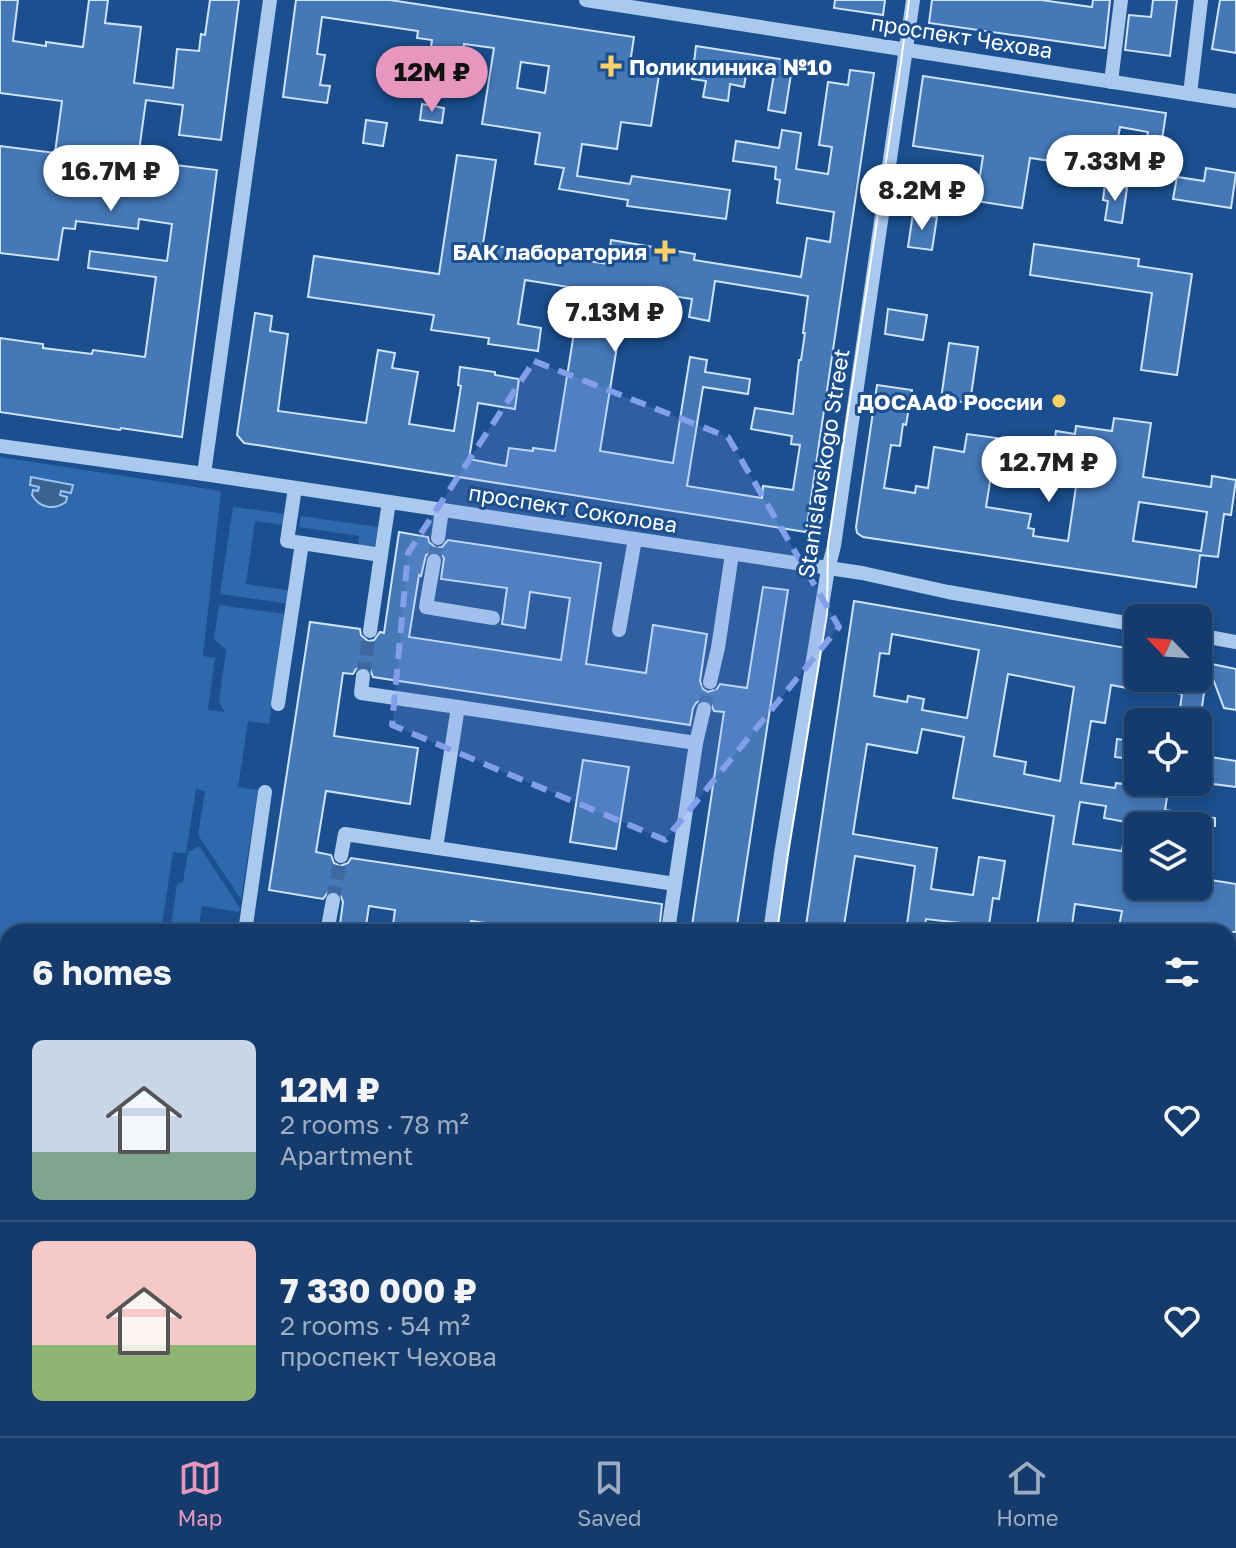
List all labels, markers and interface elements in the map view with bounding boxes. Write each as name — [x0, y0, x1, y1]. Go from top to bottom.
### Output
street label: проспект Чехова — [869, 8, 1055, 64]
pin: 12M ₽ — [376, 46, 488, 114]
place label: Поликлиника №10 — [629, 53, 832, 80]
marker: Поликлиника №10 — [600, 55, 622, 77]
text: 12M ₽ — [394, 56, 470, 87]
pin: 7.33M ₽ — [1041, 135, 1189, 203]
pin: 16.7M ₽ — [37, 145, 185, 213]
text: 7.33M ₽ — [1064, 145, 1166, 176]
text: 16.7M ₽ — [61, 155, 161, 186]
pin: 8.2M ₽ — [857, 164, 987, 232]
text: 8.2M ₽ — [878, 174, 966, 205]
place label: БАК лаборатория — [453, 238, 647, 265]
marker: БАК лаборатория — [654, 240, 676, 262]
pin: 7.13M ₽ — [541, 286, 689, 354]
text: 7.13M ₽ — [566, 296, 664, 327]
street label: Stanislavskogo Street — [792, 347, 854, 579]
place label: ДОСААФ России — [858, 388, 1043, 415]
marker: ДОСААФ России — [1050, 392, 1068, 410]
pin: 12.7M ₽ — [975, 436, 1123, 504]
text: 12.7M ₽ — [1000, 446, 1098, 477]
street label: проспект Соколова — [467, 478, 679, 538]
north arrow — [1124, 604, 1212, 692]
map controls — [1124, 604, 1212, 900]
button: locate — [1124, 708, 1212, 796]
button: layers — [1124, 812, 1212, 900]
icon: filters — [1160, 950, 1204, 994]
text: 6 homes — [32, 952, 172, 992]
text: 12M ₽ — [280, 1069, 380, 1109]
icon: home — [96, 1072, 192, 1168]
icon: heart — [1160, 1098, 1204, 1142]
text: 2 rooms · 78 m² — [280, 1109, 469, 1140]
text: Apartment — [280, 1140, 413, 1171]
text: 7 330 000 ₽ — [280, 1270, 477, 1310]
icon: home — [96, 1273, 192, 1369]
icon: heart — [1160, 1299, 1204, 1343]
text: 2 rooms · 54 m² — [280, 1310, 470, 1341]
text: проспект Чехова — [280, 1341, 497, 1372]
tab: Map — [177, 1456, 222, 1531]
tab: Saved — [577, 1456, 641, 1531]
tab: Home — [996, 1456, 1059, 1531]

